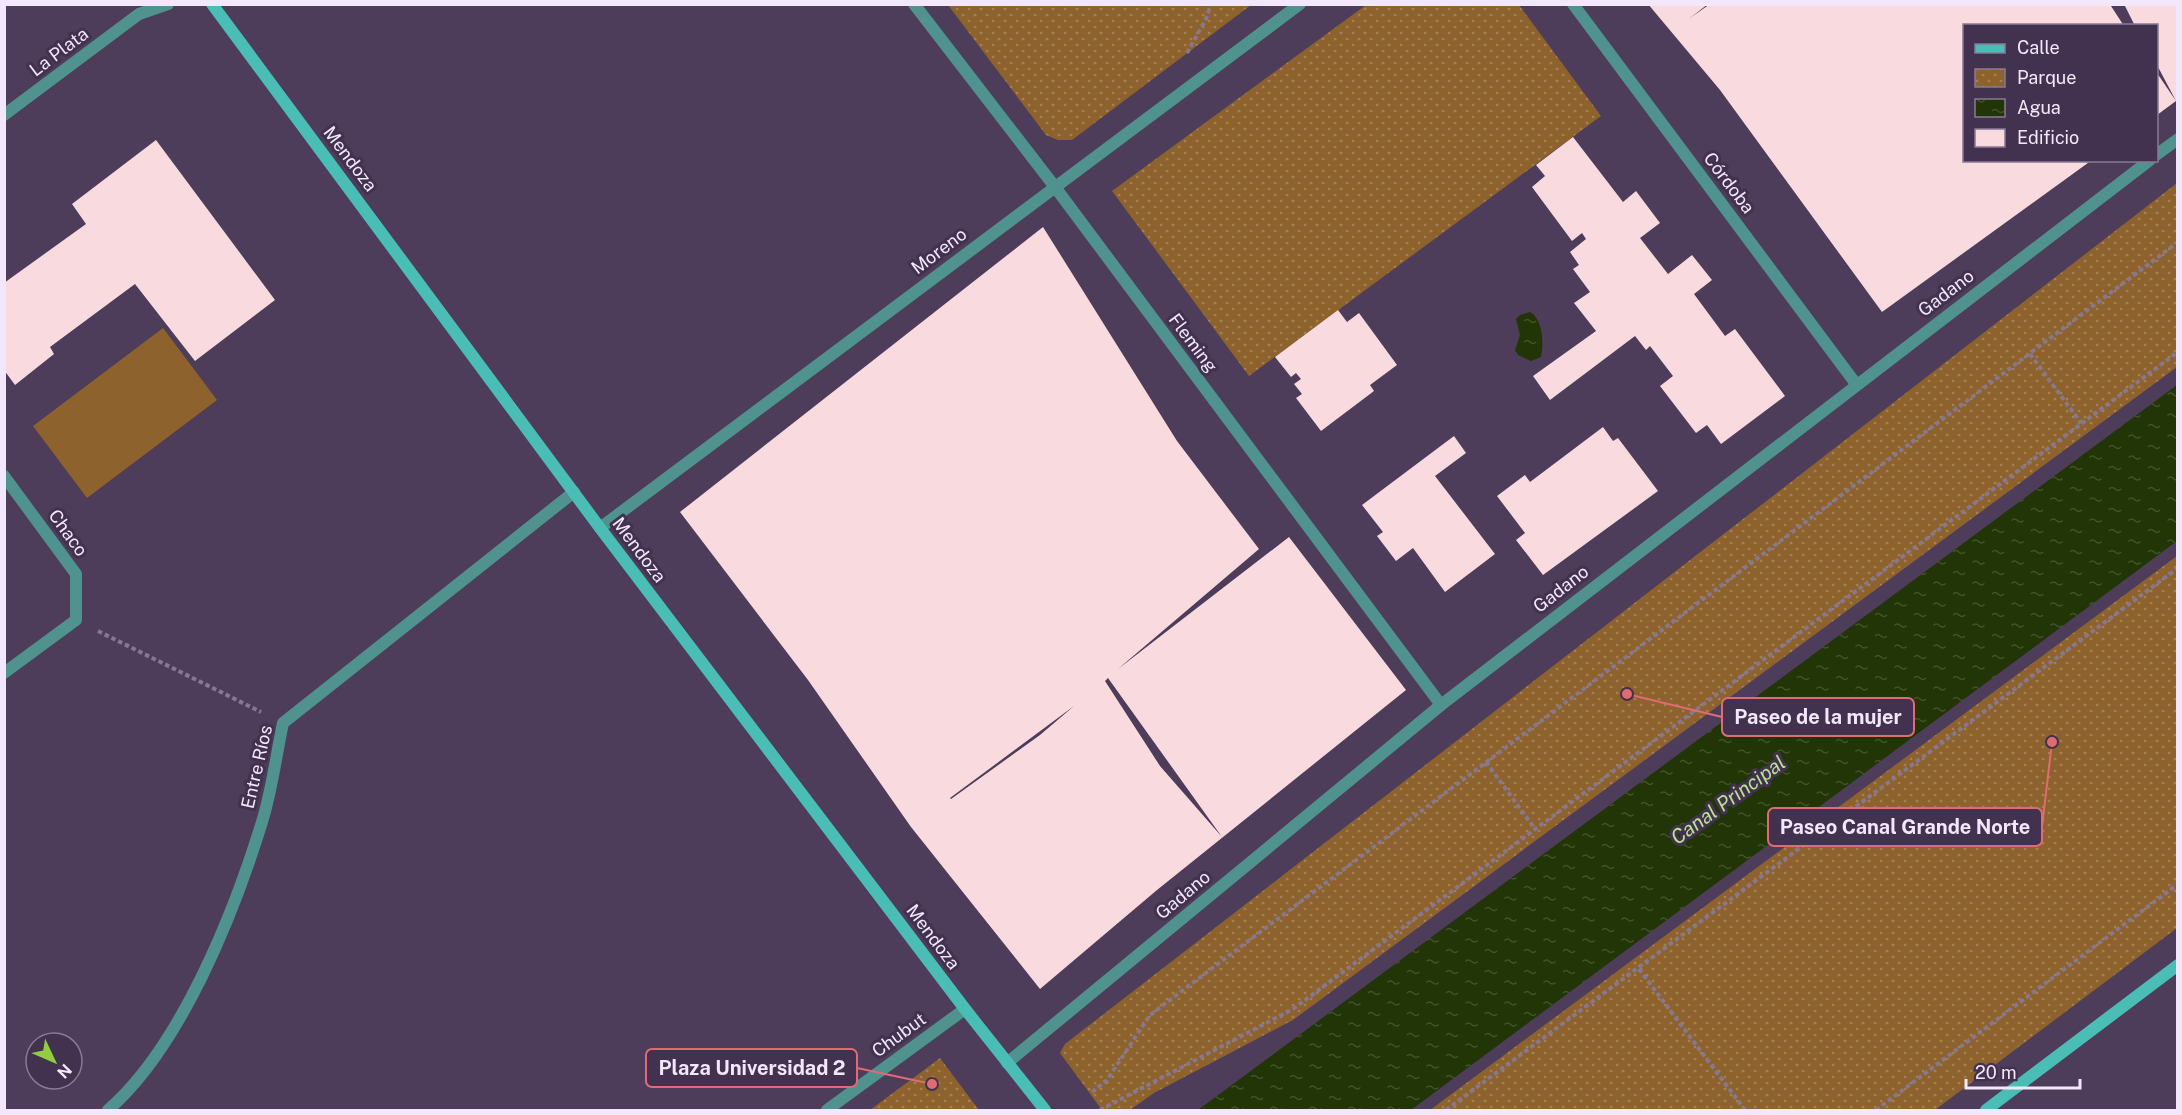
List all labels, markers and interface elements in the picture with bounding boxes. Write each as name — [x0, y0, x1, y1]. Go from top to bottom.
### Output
street label: La Plata — [25, 23, 92, 80]
legend — [1963, 24, 2158, 162]
text: Calle — [2017, 37, 2060, 58]
text: Parque — [2017, 67, 2077, 88]
text: Agua — [2017, 97, 2061, 118]
street label: Mendoza — [319, 122, 382, 195]
text: Edificio — [2017, 127, 2079, 148]
street label: Córdoba — [1700, 148, 1759, 217]
street label: Moreno — [907, 223, 970, 278]
street label: Gadano — [1914, 265, 1978, 320]
street label: Fleming — [1165, 309, 1222, 376]
street label: Chaco — [44, 505, 92, 560]
street label: Mendoza — [608, 513, 671, 586]
street label: Gadano — [1529, 561, 1593, 617]
callout: Paseo de la mujer — [1722, 698, 1914, 736]
text: Paseo de la mujer — [1734, 705, 1902, 729]
street label: Entre Ríos — [237, 723, 276, 811]
water label: Canal Principal — [1666, 750, 1790, 850]
callout: Paseo Canal Grande Norte — [1768, 808, 2042, 846]
text: Paseo Canal Grande Norte — [1780, 815, 2030, 839]
street label: Gadano — [1151, 866, 1214, 923]
street label: Mendoza — [902, 900, 965, 973]
street label: Chubut — [868, 1008, 930, 1061]
north arrow — [24, 1031, 84, 1091]
callout: Plaza Universidad 2 — [646, 1049, 857, 1087]
scale bar — [1966, 1052, 2080, 1090]
text: Plaza Universidad 2 — [658, 1056, 846, 1080]
text: N — [53, 1060, 76, 1082]
text: 20 m — [1975, 1062, 2017, 1083]

